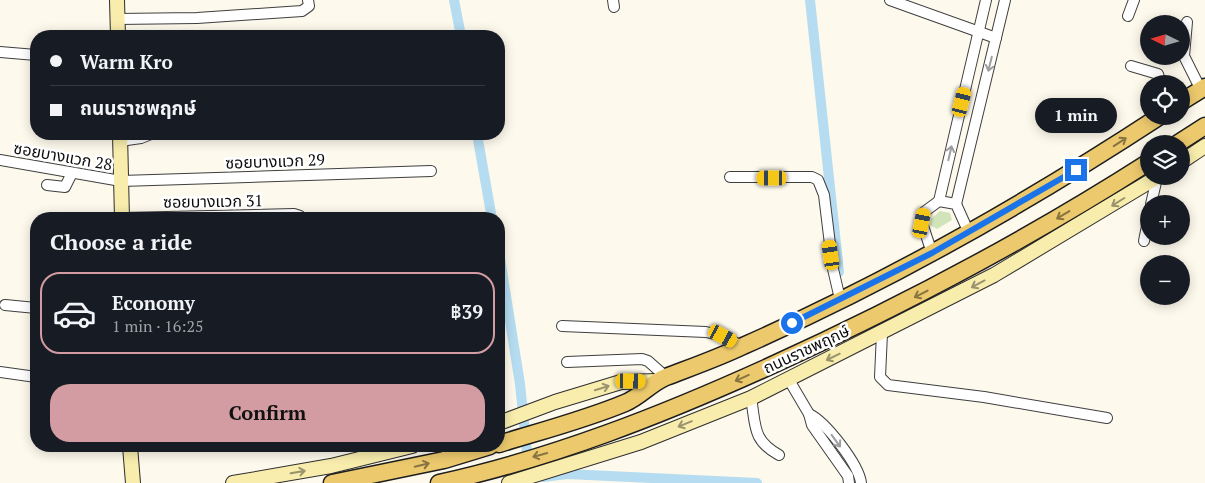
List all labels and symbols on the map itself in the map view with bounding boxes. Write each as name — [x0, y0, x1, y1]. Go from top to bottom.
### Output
north arrow — [1140, 15, 1190, 65]
one-way arrow — [985, 56, 994, 72]
car — [951, 86, 972, 118]
callout: 1 min — [1035, 98, 1117, 132]
street label: ซอยบางแวก 28 — [12, 137, 114, 175]
one-way arrow — [1113, 137, 1127, 147]
one-way arrow — [946, 146, 955, 162]
street label: ซอยบางแวก 29 — [225, 148, 325, 174]
route end — [1065, 159, 1087, 181]
car — [757, 171, 787, 186]
street label: ซอยบางแวก 31 — [163, 189, 263, 213]
one-way arrow — [1112, 198, 1126, 208]
car — [911, 207, 932, 239]
one-way arrow — [1056, 210, 1070, 220]
car — [821, 239, 840, 271]
one-way arrow — [971, 280, 986, 289]
one-way arrow — [913, 289, 928, 299]
route start — [781, 312, 803, 334]
street label: ถนนราชพฤกษ์ — [759, 319, 853, 379]
car — [706, 322, 739, 350]
one-way arrow — [826, 353, 841, 363]
car — [615, 373, 646, 389]
one-way arrow — [735, 374, 750, 384]
one-way arrow — [593, 383, 609, 393]
one-way arrow — [678, 420, 693, 430]
one-way arrow — [831, 434, 841, 448]
one-way arrow — [533, 451, 549, 461]
one-way arrow — [414, 460, 430, 469]
one-way arrow — [290, 466, 306, 476]

